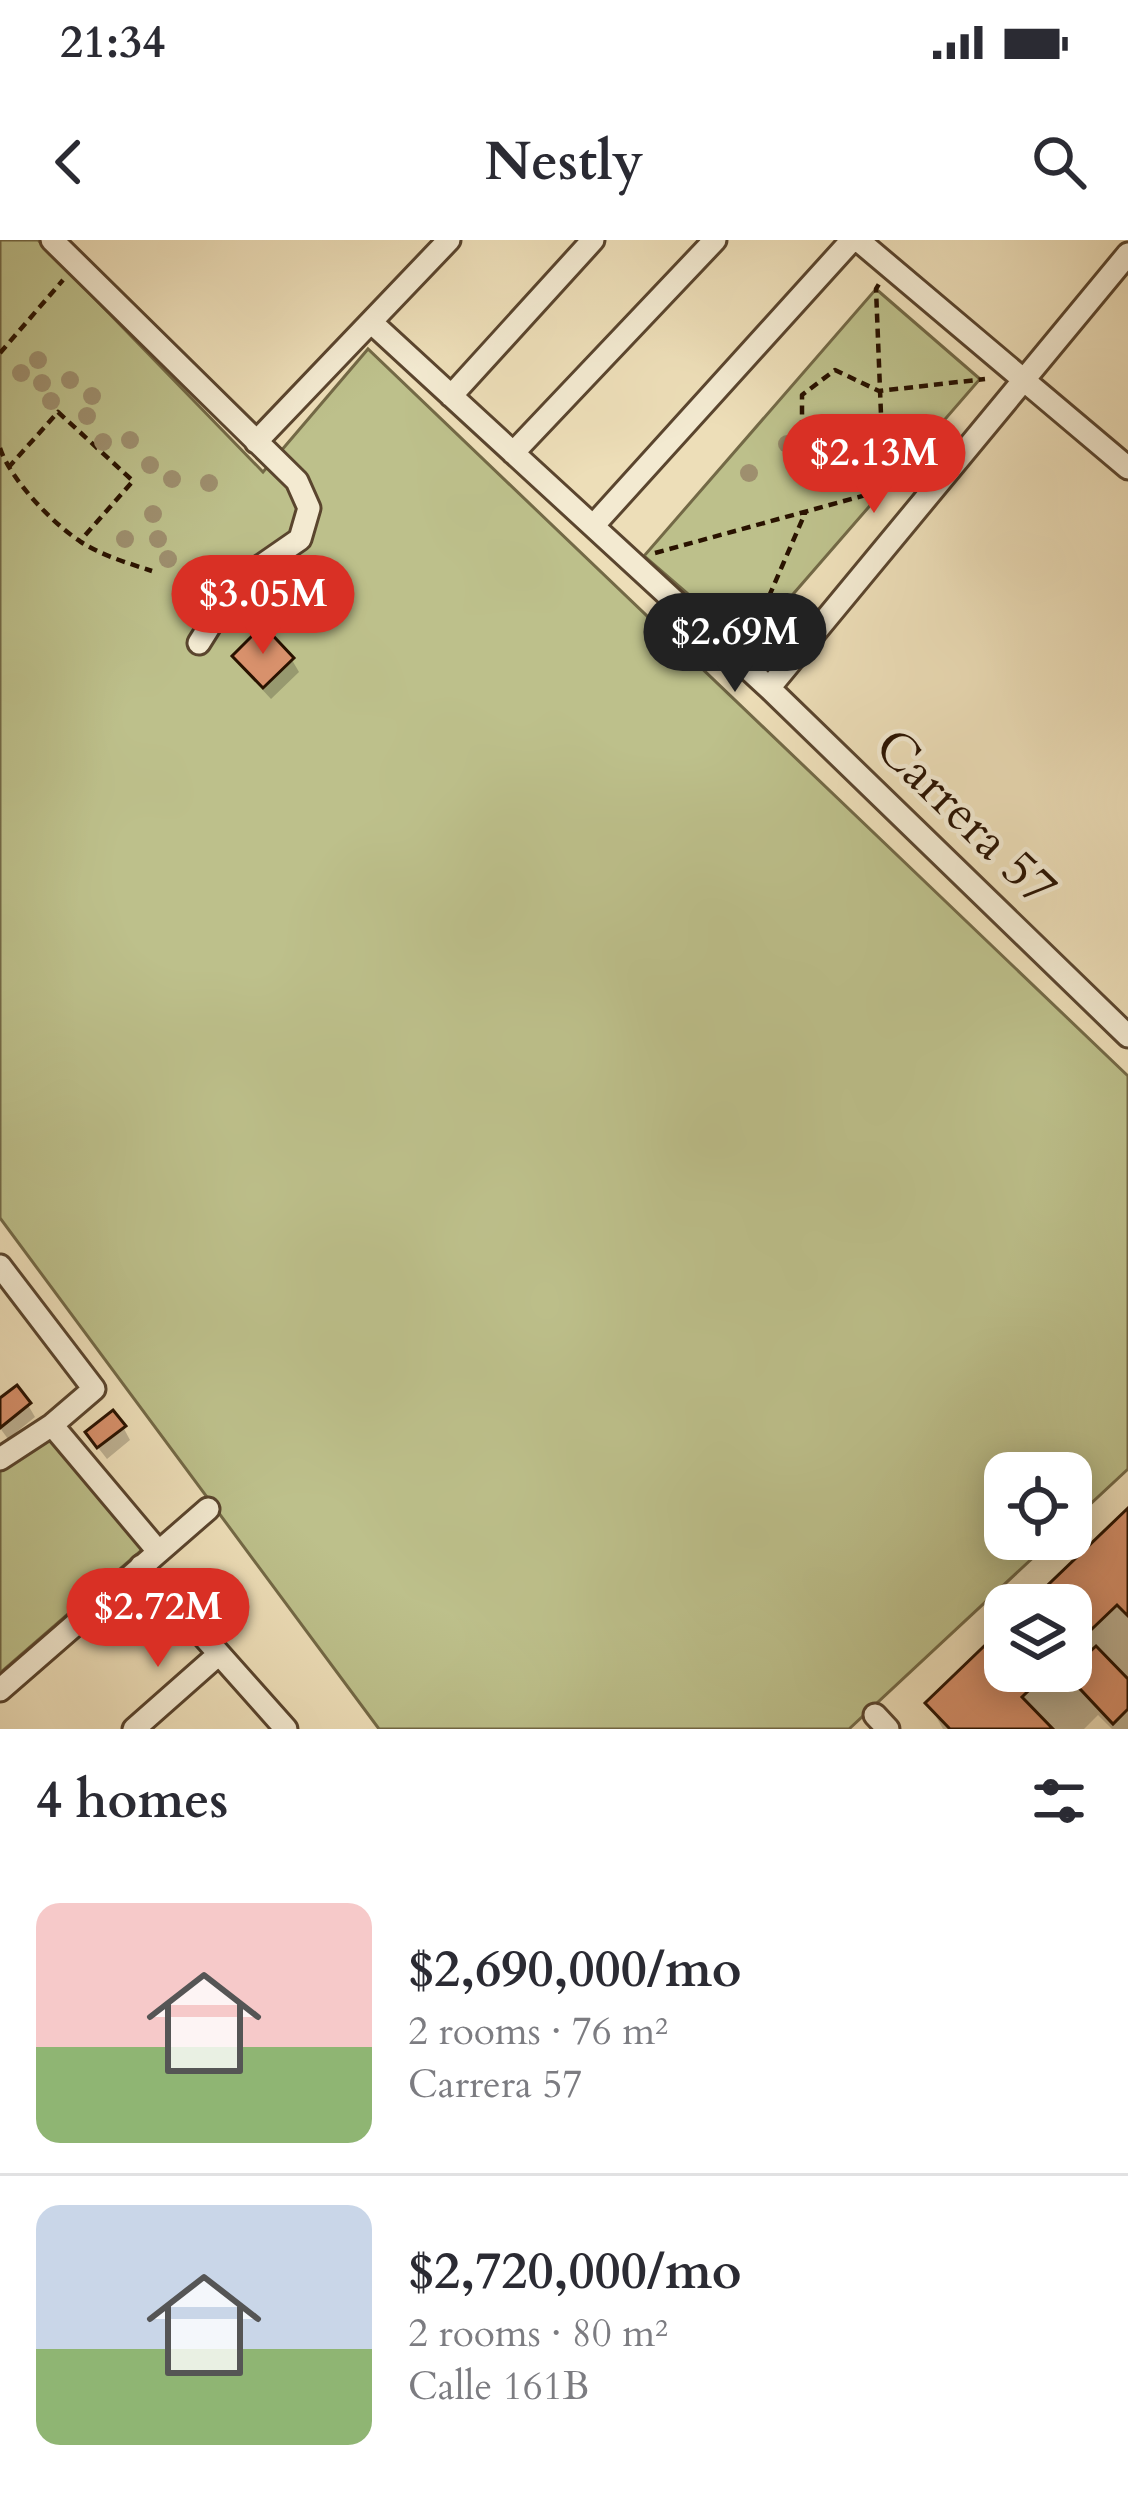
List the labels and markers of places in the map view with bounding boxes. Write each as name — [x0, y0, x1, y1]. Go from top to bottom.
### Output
pin: $2.13M — [776, 414, 972, 516]
pin: $3.05M — [165, 555, 361, 657]
pin: $2.69M — [637, 593, 833, 695]
pin: $2.72M — [60, 1568, 256, 1670]

